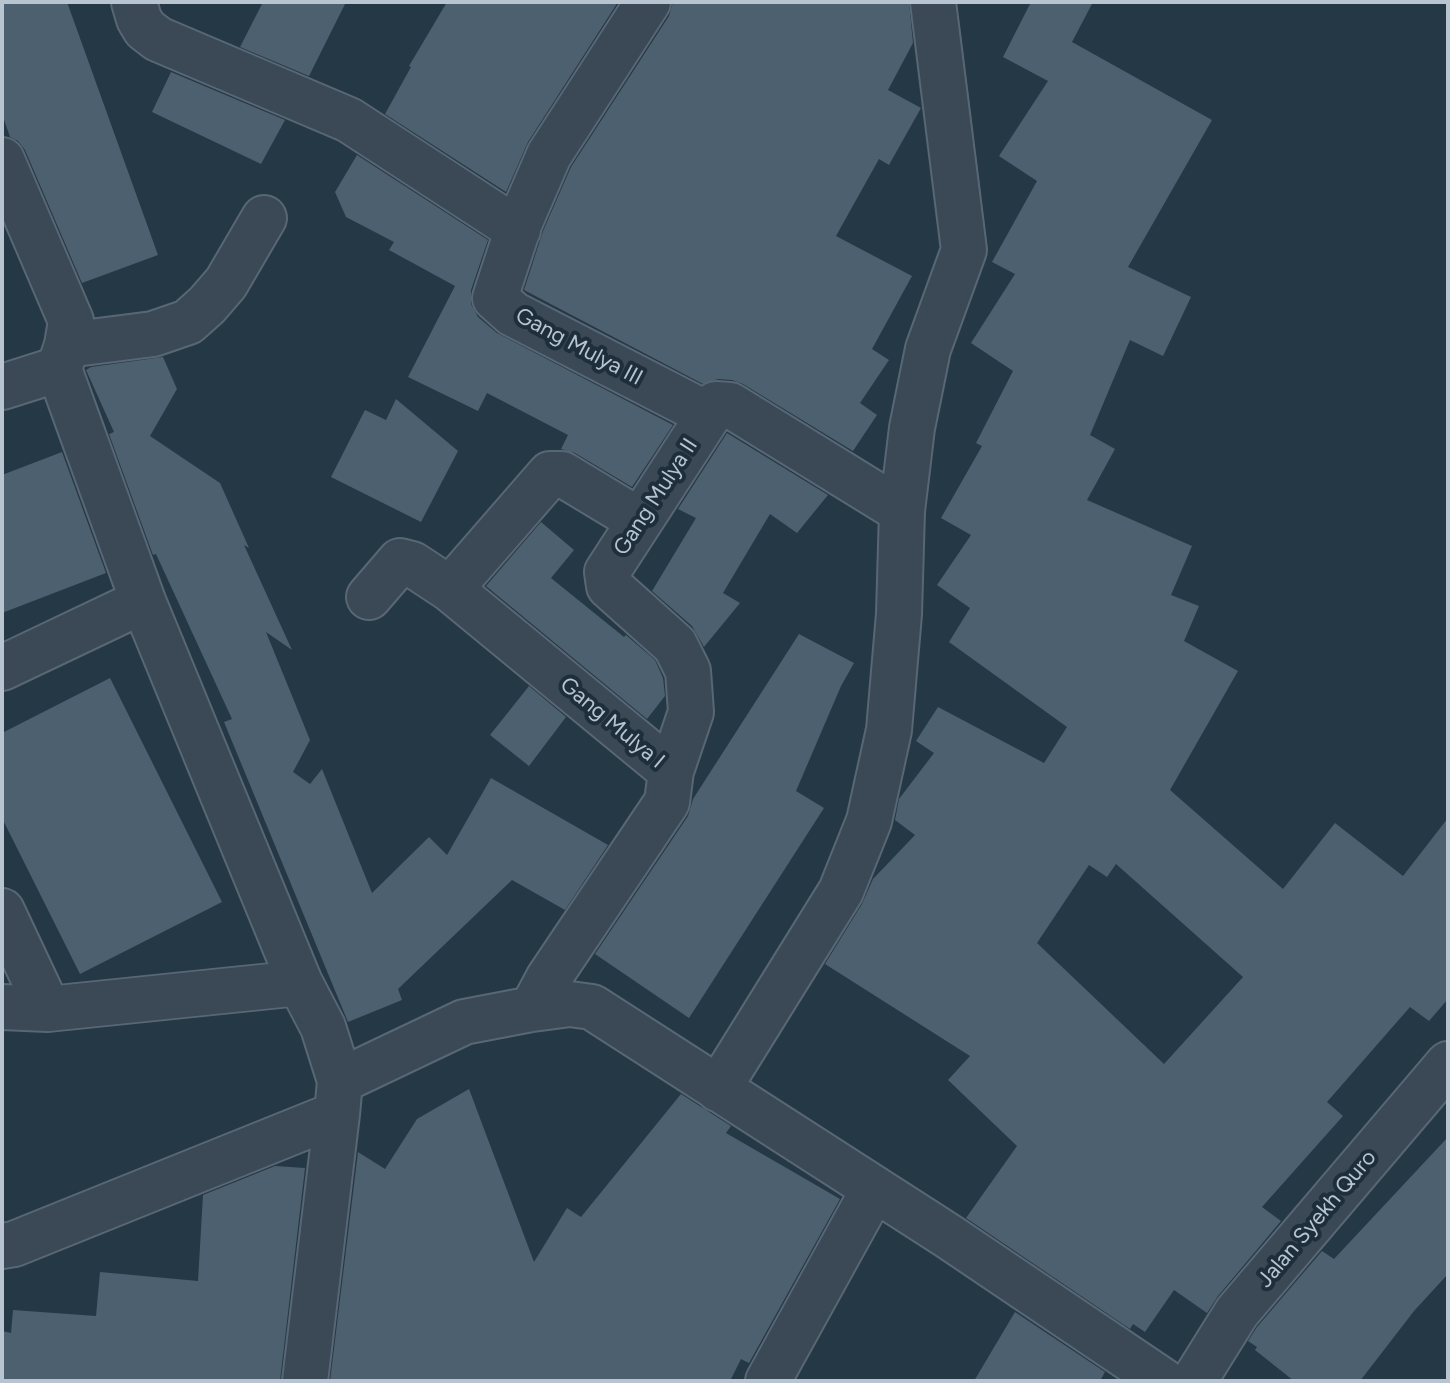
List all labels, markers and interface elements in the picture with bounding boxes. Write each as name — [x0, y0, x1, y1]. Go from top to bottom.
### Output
street label: Gang Mulya III — [511, 302, 647, 392]
street label: Gang Mulya II — [608, 434, 704, 560]
street label: Gang Mulya I — [554, 672, 670, 774]
street label: Jalan Syekh Quro — [1252, 1145, 1382, 1293]

